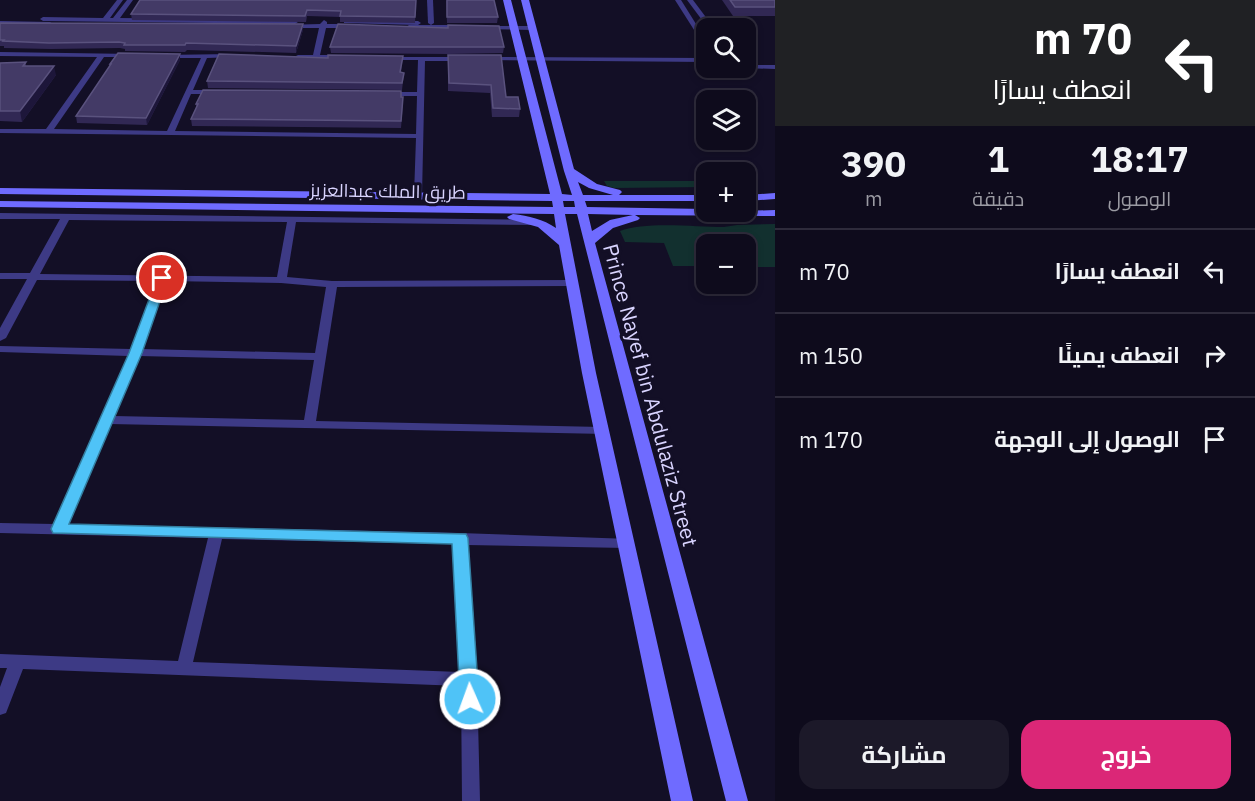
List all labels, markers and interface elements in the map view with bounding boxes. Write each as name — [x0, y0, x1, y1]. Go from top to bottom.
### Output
text: 70 m — [1034, 11, 1132, 66]
map controls — [696, 18, 756, 294]
button: search — [696, 18, 756, 78]
icon: left — [1153, 24, 1231, 102]
text: انعطف يسارًا — [993, 71, 1132, 106]
button: layers — [696, 90, 756, 150]
text: 1 — [987, 135, 1009, 182]
text: 18:17 — [1091, 135, 1189, 182]
text: 390 — [841, 140, 906, 187]
button: + — [696, 162, 756, 222]
street label: طريق الملك عبدالعزيز — [309, 178, 466, 205]
text: m — [865, 185, 882, 212]
text: دقيقة — [972, 185, 1024, 212]
text: الوصول — [1108, 185, 1172, 212]
button: − — [696, 234, 756, 294]
street label: Prince Nayef bin Abdulaziz Street — [597, 241, 705, 549]
pin — [136, 252, 187, 303]
icon: left — [1198, 255, 1231, 288]
text: انعطف يسارًا — [1055, 256, 1180, 285]
text: 70 m — [799, 257, 850, 286]
icon: arrive — [145, 261, 178, 294]
icon: right — [1198, 339, 1231, 372]
text: انعطف يمينًا — [1058, 340, 1180, 369]
text: 150 m — [799, 341, 863, 370]
icon: arrive — [1198, 423, 1231, 456]
text: الوصول إلى الوجهة — [994, 424, 1180, 453]
text: 170 m — [799, 425, 863, 454]
position arrow — [438, 667, 502, 731]
button: مشاركة — [799, 720, 1009, 789]
button: خروج — [1021, 720, 1231, 789]

